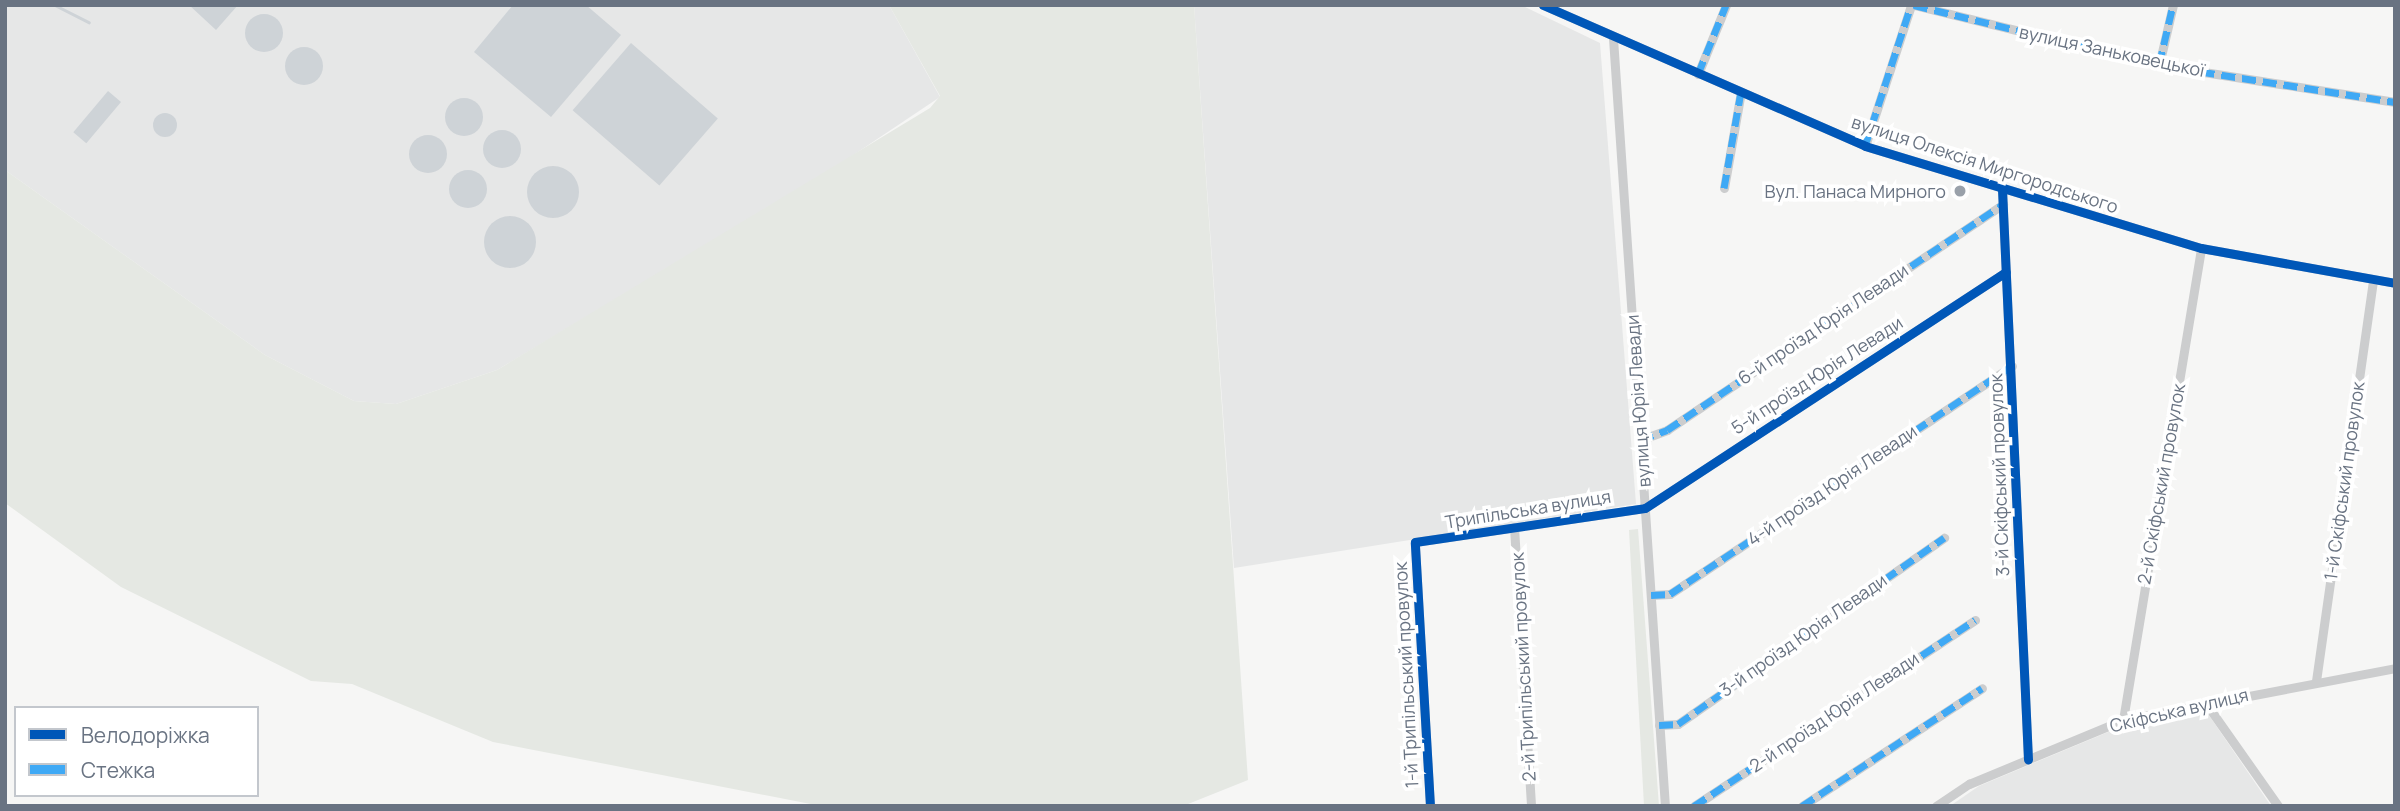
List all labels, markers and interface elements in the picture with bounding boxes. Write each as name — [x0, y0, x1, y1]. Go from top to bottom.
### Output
street label: вулиця Заньковецької — [2017, 21, 2207, 81]
street label: вулиця Олексія Миргородського — [1849, 111, 2121, 217]
place label: Вул. Панаса Мирного — [1765, 180, 1946, 202]
marker: Вул. Панаса Мирного — [1952, 183, 1968, 199]
street label: 6-й проїзд Юрія Левади — [1734, 259, 1912, 389]
street label: 5-й проїзд Юрія Левади — [1727, 312, 1907, 438]
street label: вулиця Юрія Левади — [1621, 314, 1655, 488]
street label: 3-й Скіфський провулок — [1985, 373, 2013, 577]
street label: 1-й Скіфський провулок — [2319, 380, 2369, 582]
street label: 2-й Скіфський провулок — [2133, 382, 2189, 586]
street label: 4-й проїзд Юрія Левади — [1743, 420, 1921, 550]
street label: Трипільська вулиця — [1443, 485, 1613, 533]
street label: 2-й Трипільський провулок — [1506, 552, 1540, 782]
street label: 1-й Трипільський провулок — [1389, 561, 1423, 789]
street label: 3-й проїзд Юрія Левади — [1715, 569, 1891, 701]
street label: 2-й проїзд Юрія Левади — [1745, 647, 1923, 777]
street label: Скіфська вулиця — [2108, 684, 2250, 736]
legend — [14, 706, 259, 797]
text: Велодоріжка — [81, 721, 210, 749]
text: Стежка — [81, 756, 155, 784]

